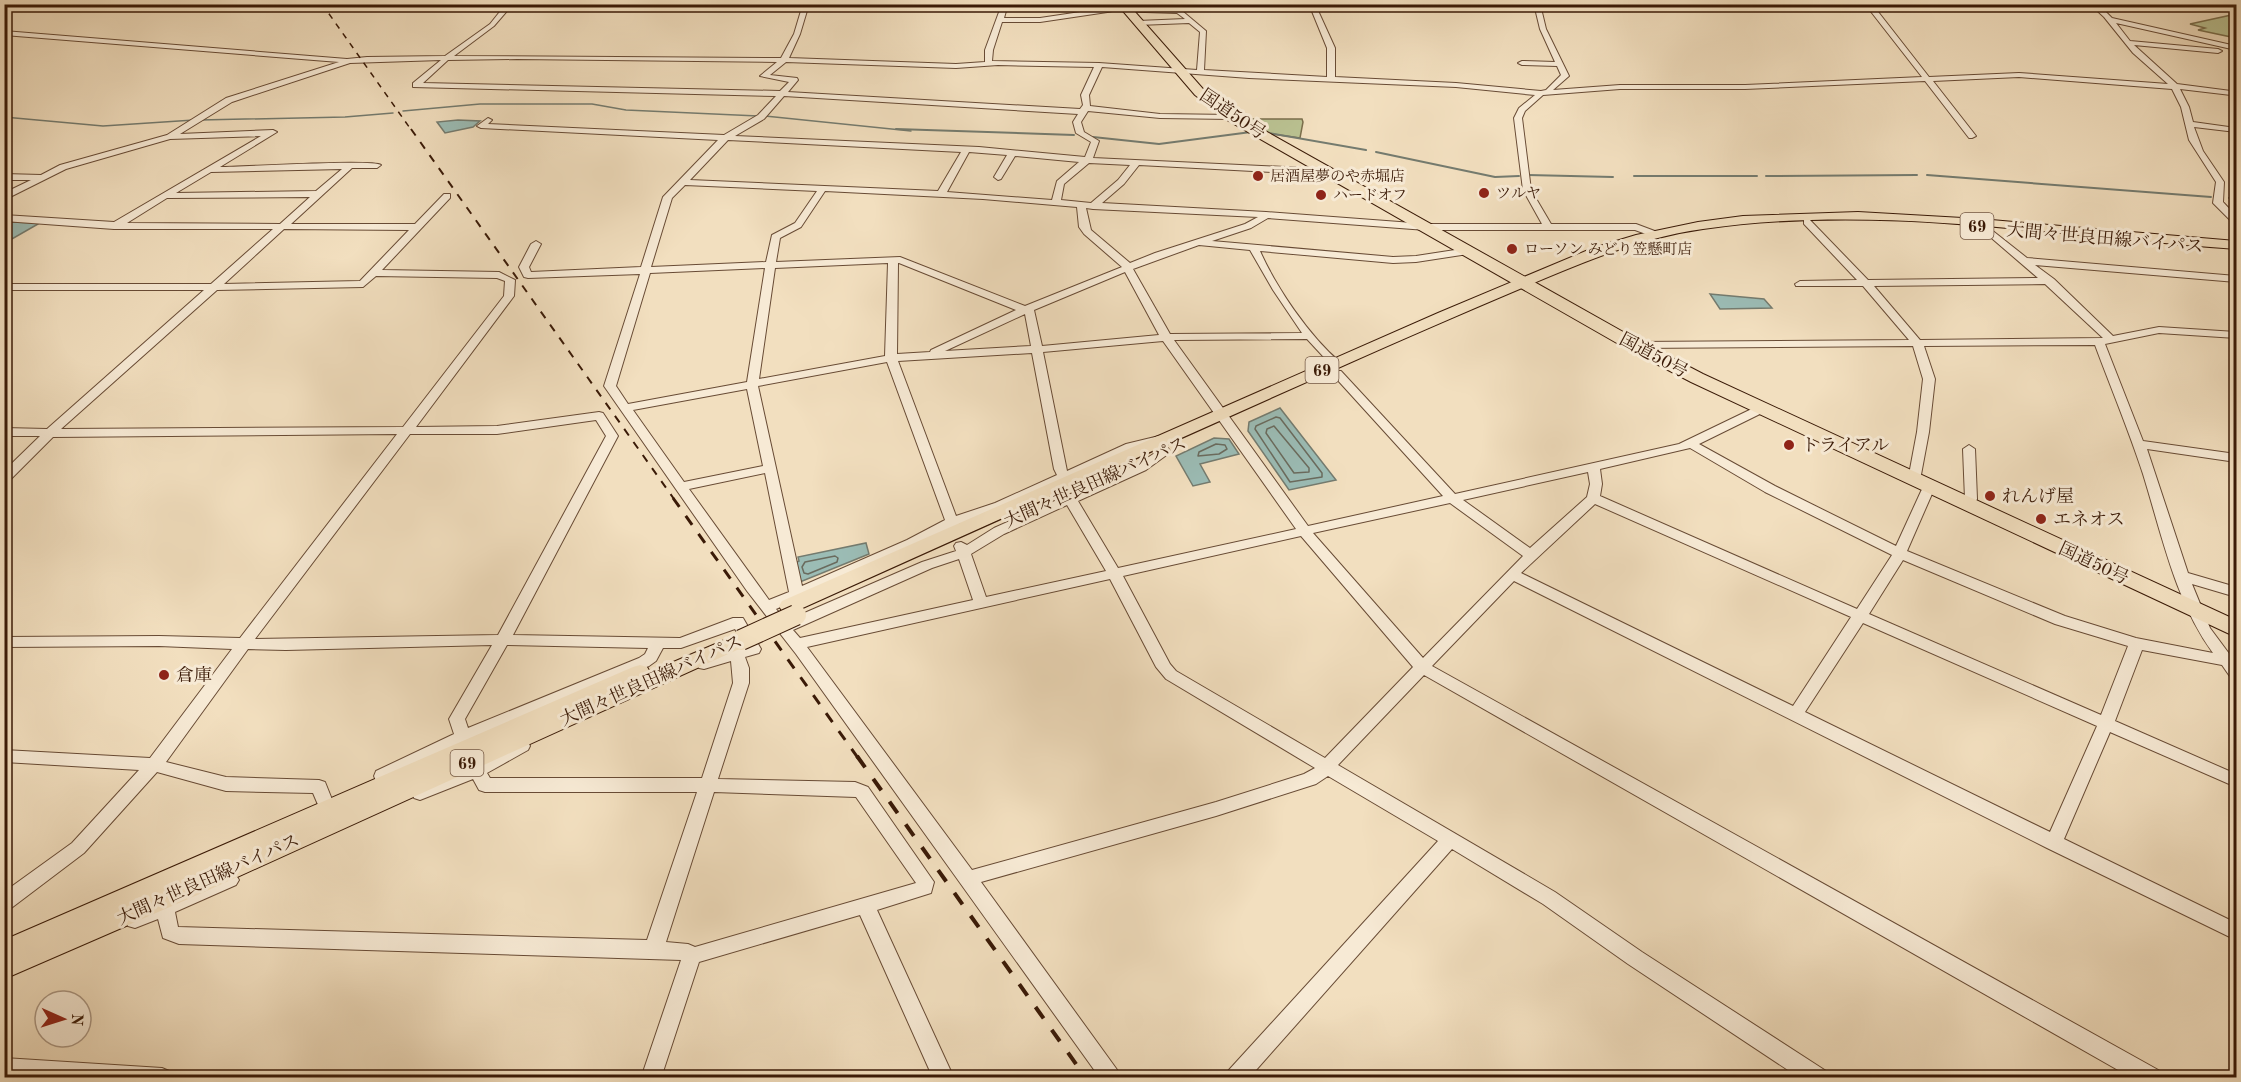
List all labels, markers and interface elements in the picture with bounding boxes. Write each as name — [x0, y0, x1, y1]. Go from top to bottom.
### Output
street label: 国道50号 — [1196, 85, 1270, 143]
place label: 居酒屋夢のや赤堀店 — [1270, 168, 1405, 185]
marker: 居酒屋夢のや赤堀店 — [1251, 169, 1265, 183]
marker: ツルヤ — [1477, 186, 1491, 200]
place label: ツルヤ — [1496, 186, 1541, 202]
marker: ハードオフ — [1314, 188, 1328, 202]
place label: ハードオフ — [1333, 188, 1407, 204]
road number: 69 — [1960, 213, 1994, 239]
street label: 大間々世良田線バイパス — [2006, 219, 2204, 257]
place label: ローソン みどり笠懸町店 — [1524, 241, 1693, 258]
marker: ローソン みどり笠懸町店 — [1505, 242, 1519, 256]
street label: 国道50号 — [1616, 329, 1692, 381]
road number: 69 — [1306, 357, 1338, 383]
street label: 大間々世良田線バイパス — [1001, 433, 1189, 531]
place label: トライアル — [1801, 437, 1889, 455]
marker: トライアル — [1782, 438, 1796, 452]
place label: れんげ屋 — [2002, 487, 2074, 506]
marker: れんげ屋 — [1983, 489, 1997, 503]
place label: エネオス — [2053, 510, 2125, 529]
marker: エネオス — [2034, 512, 2048, 526]
street label: 国道50号 — [2056, 538, 2132, 588]
street label: 大間々世良田線バイパス — [557, 631, 745, 729]
place label: 倉庫 — [176, 665, 212, 685]
marker: 倉庫 — [157, 668, 171, 682]
road number: 69 — [450, 750, 484, 776]
street label: 大間々世良田線バイパス — [114, 830, 302, 928]
north arrow — [33, 989, 93, 1049]
text: N — [68, 1013, 84, 1027]

